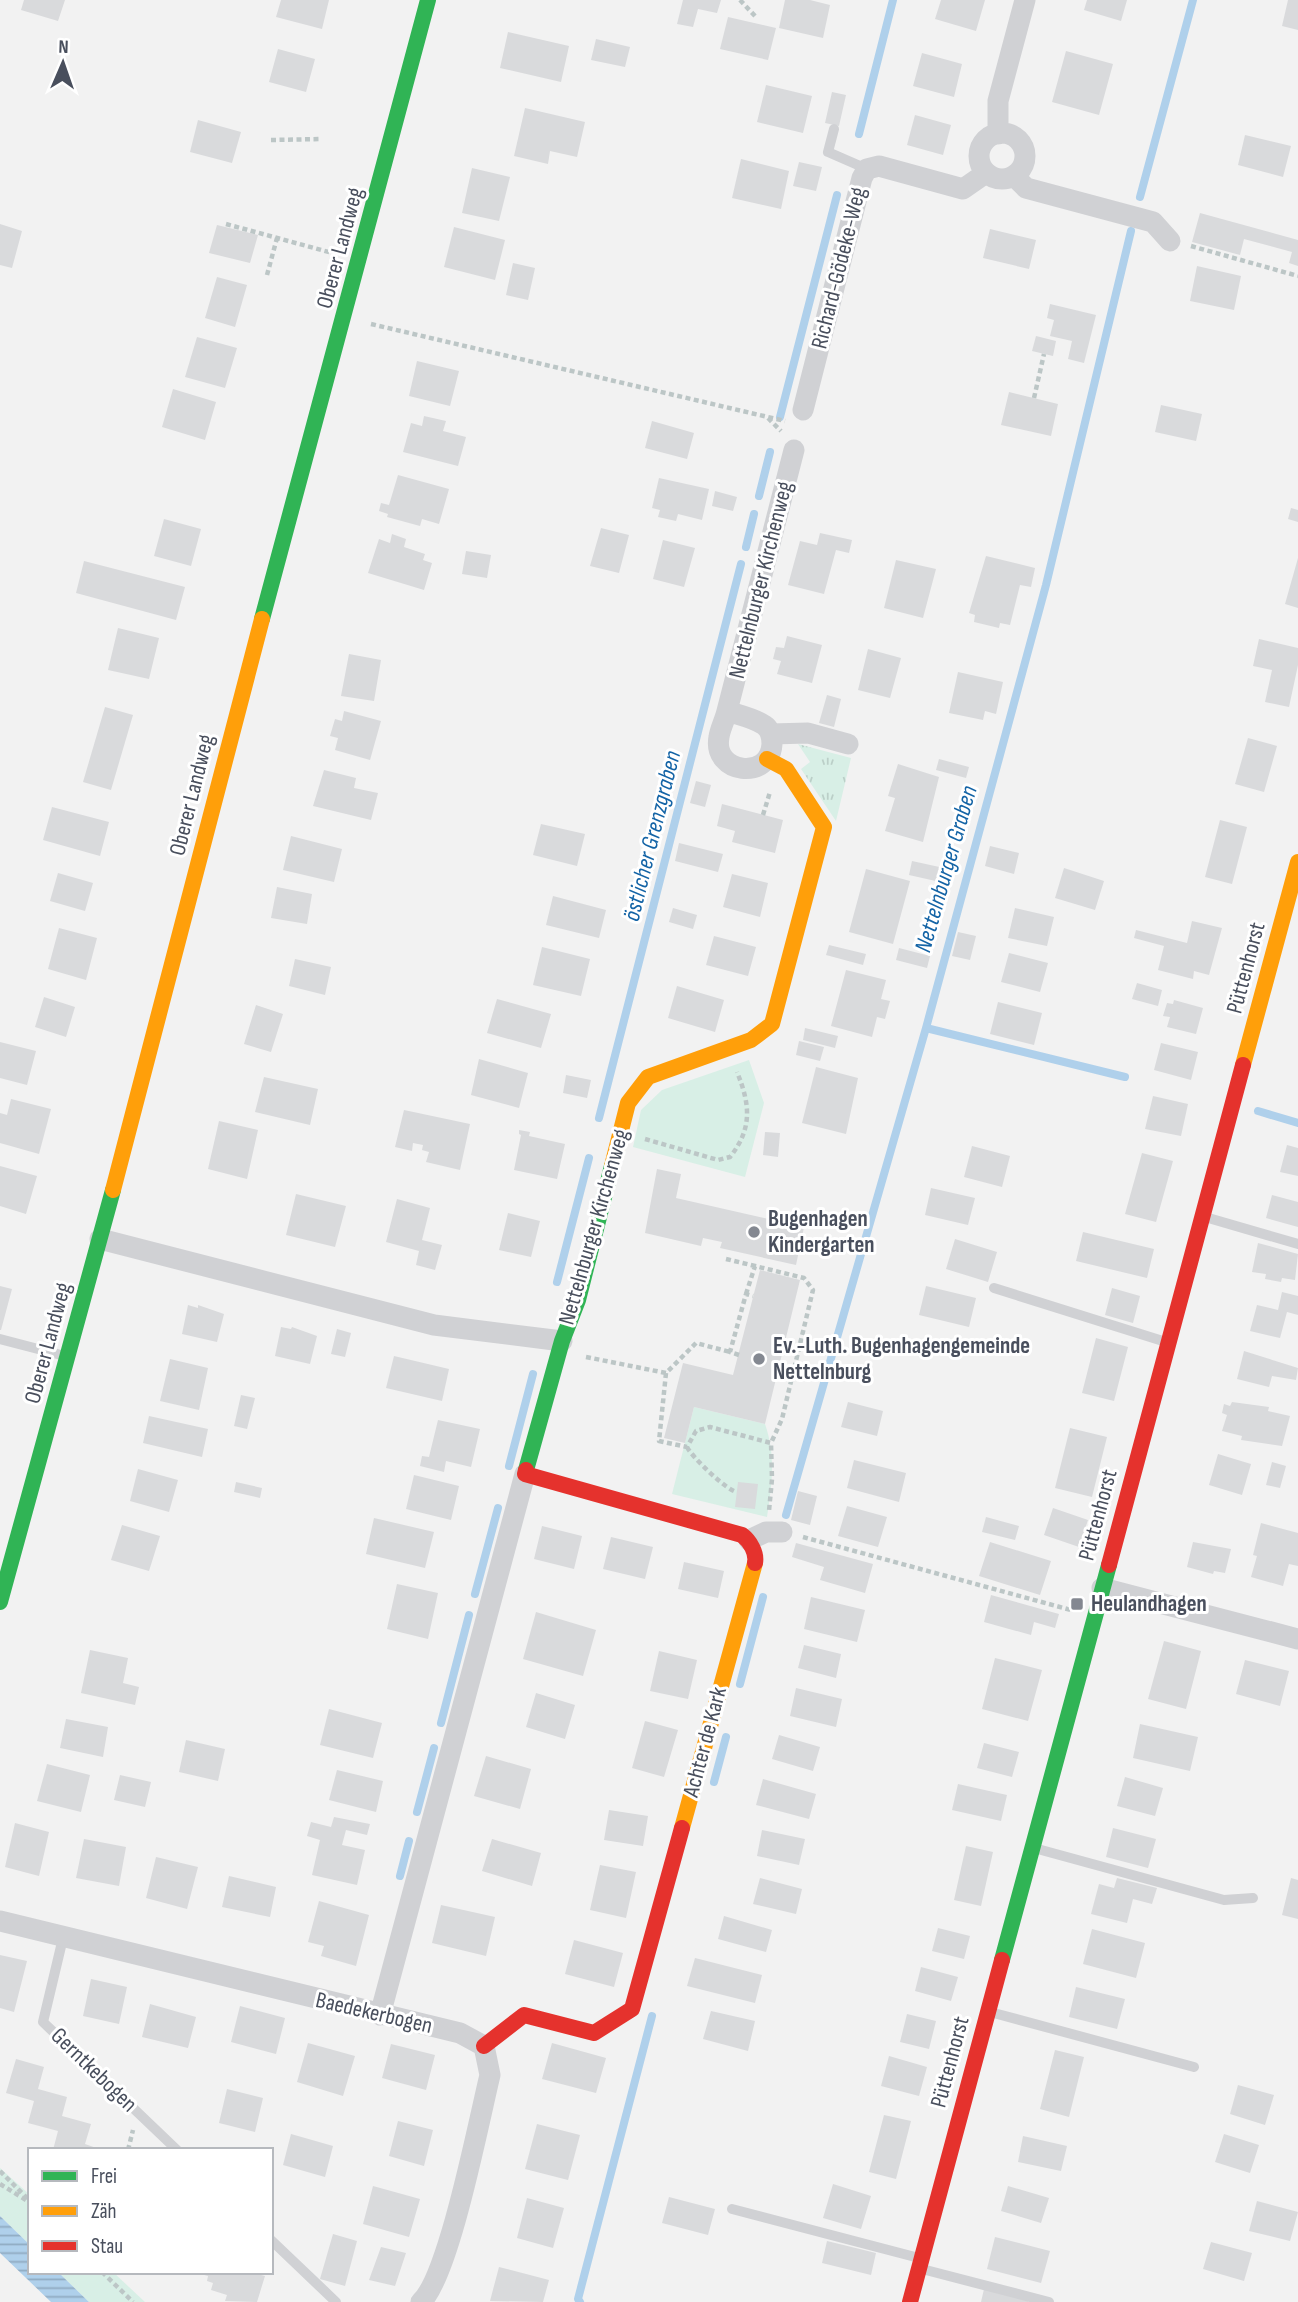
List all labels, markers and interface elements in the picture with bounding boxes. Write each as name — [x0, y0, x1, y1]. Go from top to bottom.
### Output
north arrow — [28, 28, 98, 98]
text: N — [58, 36, 69, 59]
street label: Richard-Gödeke-Weg — [805, 184, 873, 352]
street label: Oberer Landweg — [310, 185, 370, 311]
street label: Nettelnburger Kirchenweg — [723, 479, 799, 681]
street label: Oberer Landweg — [163, 732, 221, 858]
water label: östlicher Grenzgraben — [617, 748, 687, 924]
water label: Nettelnburger Graben — [908, 782, 984, 956]
street label: Püttenhorst — [1220, 919, 1272, 1017]
street label: Nettelnburger Kirchenweg — [553, 1126, 635, 1328]
place label: Bugenhagen Kindergarten — [768, 1205, 875, 1259]
marker: Bugenhagen Kindergarten — [746, 1224, 762, 1240]
street label: Oberer Landweg — [18, 1280, 78, 1406]
place label: Ev.-Luth. Bugenhagengemeinde Nettelnburg — [773, 1332, 1030, 1386]
marker: Ev.-Luth. Bugenhagengemeinde Nettelnburg — [751, 1351, 767, 1367]
street label: Püttenhorst — [1072, 1466, 1124, 1564]
place label: Heulandhagen — [1091, 1590, 1207, 1618]
marker: Heulandhagen — [1069, 1596, 1085, 1612]
street label: Achter de Kark — [677, 1684, 733, 1801]
street label: Baedekerbogen — [313, 1986, 435, 2040]
street label: Püttenhorst — [924, 2013, 976, 2111]
street label: Gerntkebogen — [45, 2022, 143, 2118]
legend — [28, 2148, 273, 2274]
text: Frei — [91, 2164, 117, 2189]
text: Zäh — [91, 2199, 117, 2224]
text: Stau — [91, 2234, 123, 2259]

